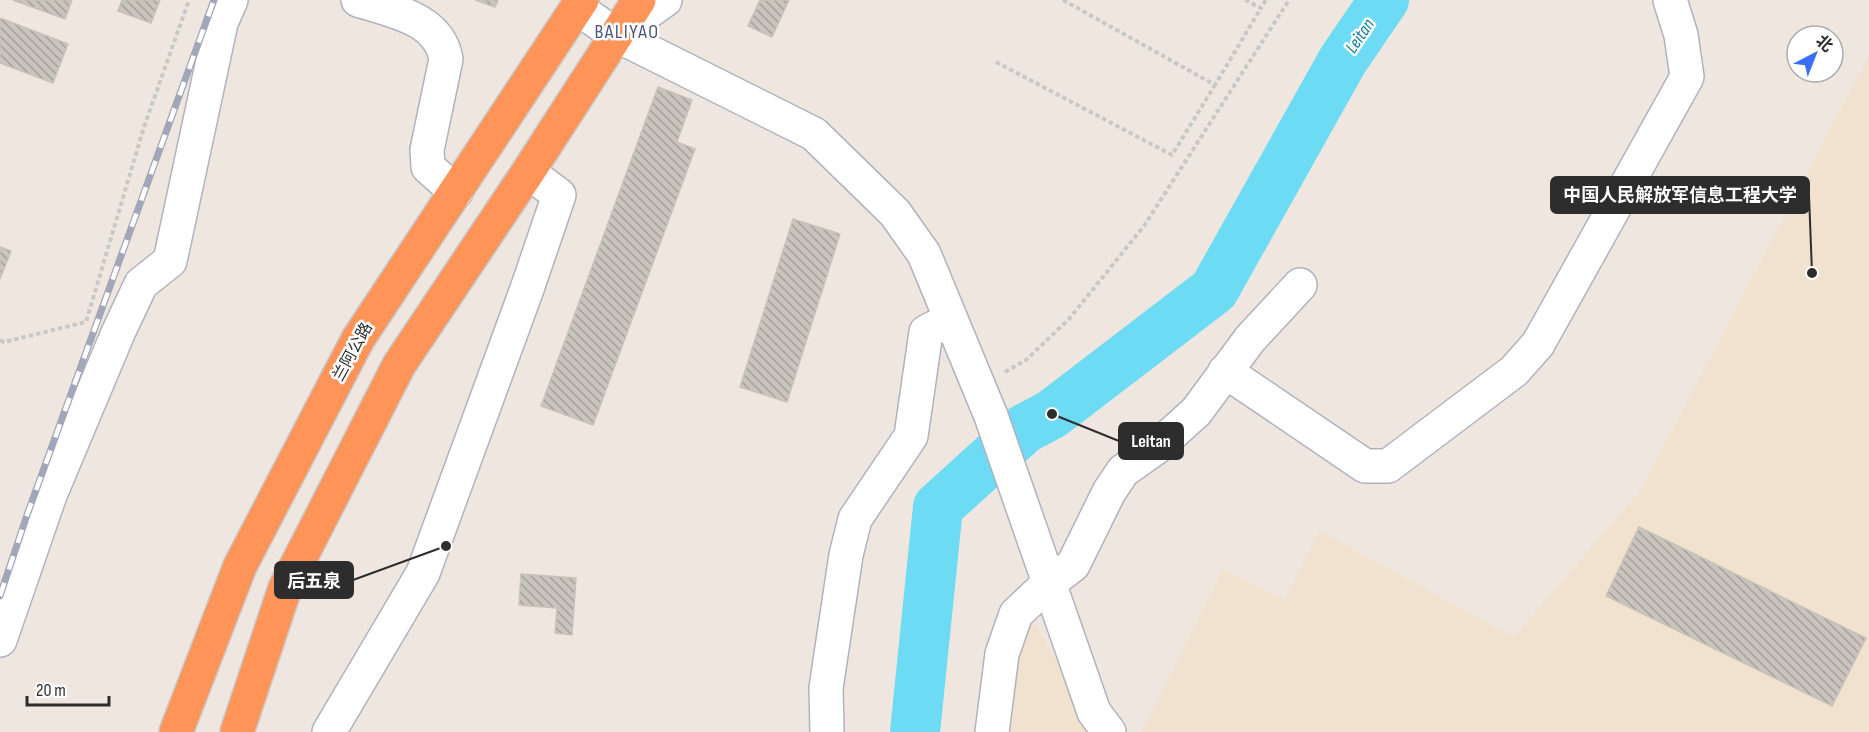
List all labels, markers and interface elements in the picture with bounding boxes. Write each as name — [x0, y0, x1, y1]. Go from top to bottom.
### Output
water label: Leitan — [1341, 15, 1379, 57]
district label: BALIYAO — [594, 20, 660, 44]
north arrow — [1785, 24, 1845, 84]
text: 北 — [1812, 32, 1836, 56]
callout: 中国人民解放军信息工程大学 — [1551, 177, 1809, 213]
text: 中国人民解放军信息工程大学 — [1563, 185, 1797, 206]
street label: 兰阿公路 — [329, 319, 377, 385]
callout: Leitan — [1119, 423, 1183, 459]
text: Leitan — [1131, 431, 1171, 452]
callout: 后五泉 — [275, 562, 353, 598]
text: 后五泉 — [287, 571, 341, 592]
scale bar — [27, 669, 110, 707]
text: 20 m — [36, 680, 66, 701]

